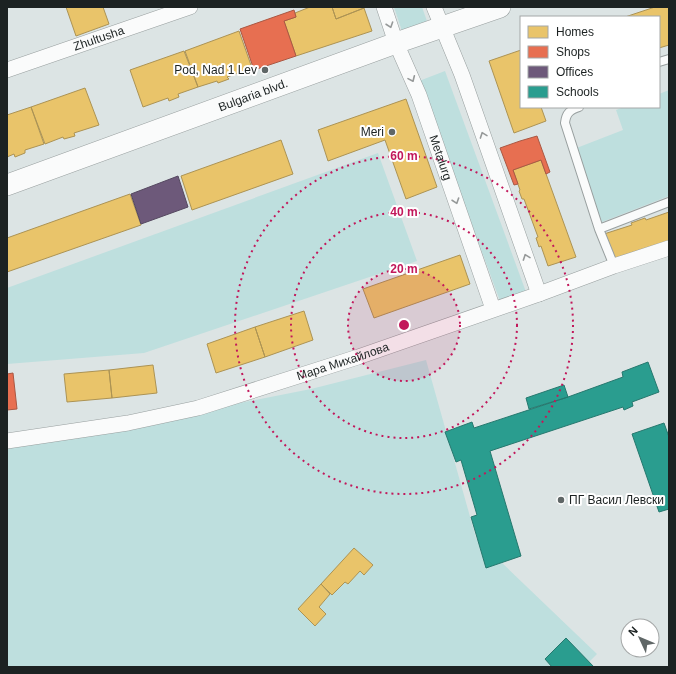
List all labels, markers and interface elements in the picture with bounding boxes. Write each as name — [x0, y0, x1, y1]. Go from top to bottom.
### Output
legend — [520, 16, 660, 108]
one-way arrow — [385, 21, 394, 28]
street label: Zhultusha — [71, 23, 126, 54]
text: Homes — [556, 25, 594, 39]
text: Shops — [556, 45, 590, 59]
place label: Pod, Nad 1 Lev — [174, 63, 257, 77]
marker: Pod, Nad 1 Lev — [260, 65, 270, 75]
text: Offices — [556, 65, 593, 79]
one-way arrow — [407, 74, 415, 82]
street label: Bulgaria blvd. — [217, 76, 290, 114]
text: Schools — [556, 85, 599, 99]
place label: Meri — [361, 125, 384, 139]
marker: Meri — [387, 127, 397, 137]
one-way arrow — [479, 131, 488, 138]
street label: Metalurg — [426, 133, 455, 182]
text: 60 m — [390, 149, 418, 163]
one-way arrow — [451, 197, 459, 204]
text: 40 m — [390, 205, 418, 219]
one-way arrow — [523, 254, 531, 261]
text: 20 m — [390, 262, 418, 276]
centre of rings — [397, 318, 411, 332]
street label: Мара Михайлова — [295, 340, 391, 383]
place label: ПГ Васил Левски — [569, 493, 664, 507]
marker: ПГ Васил Левски — [556, 495, 566, 505]
north arrow — [620, 618, 660, 658]
text: N — [626, 624, 640, 638]

